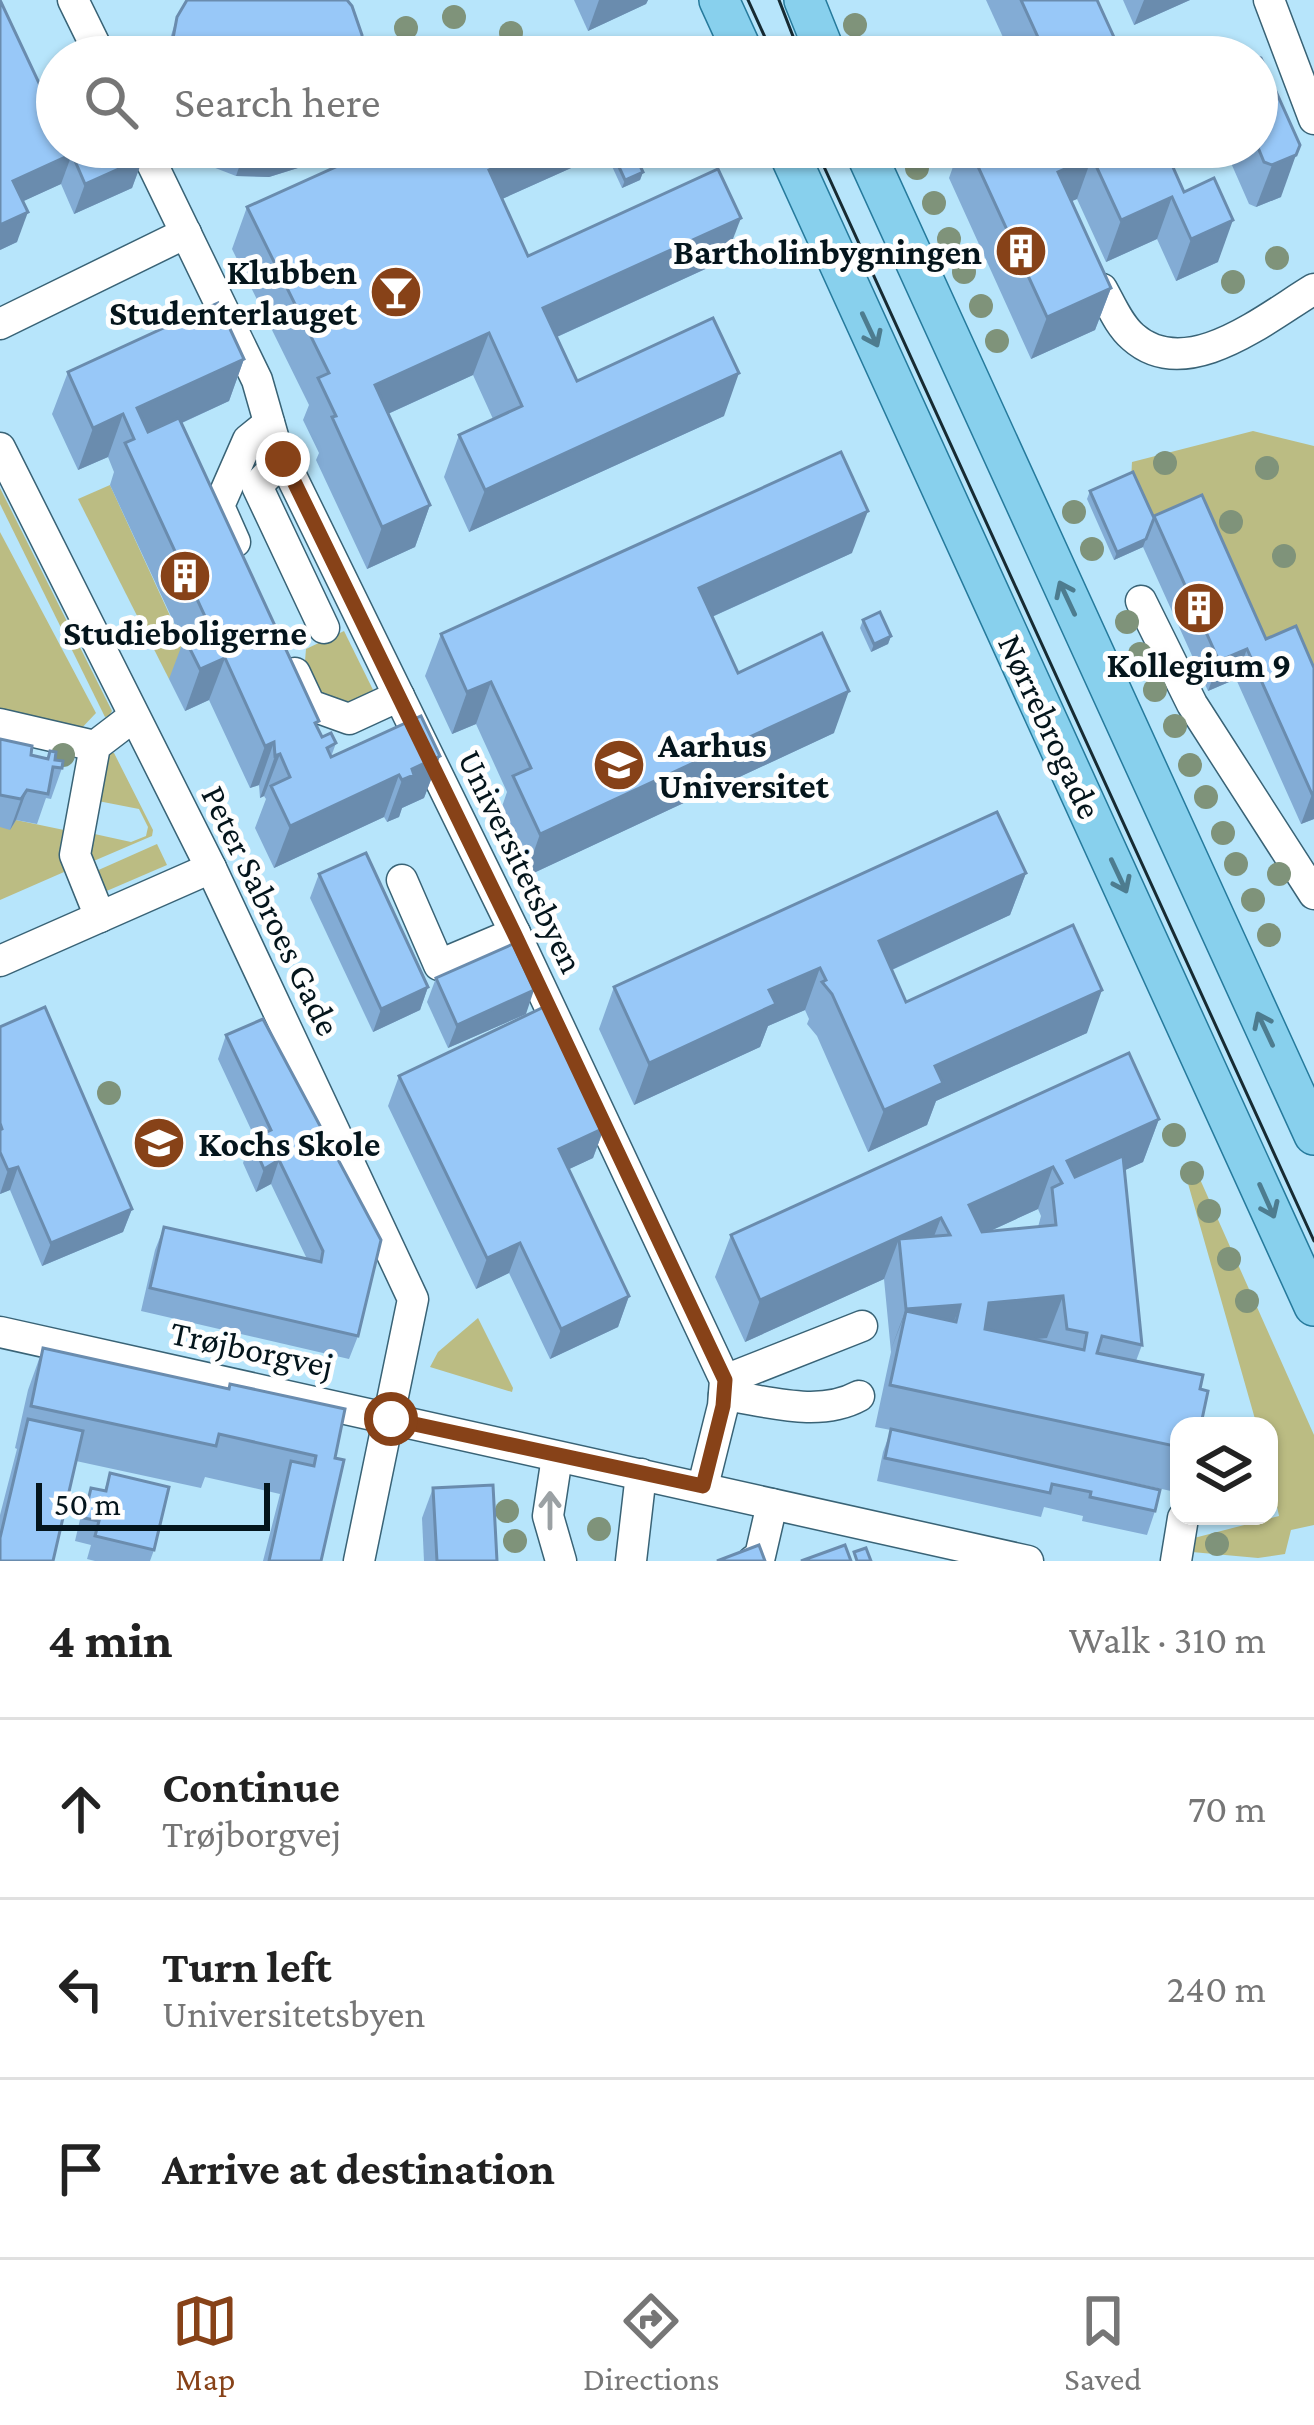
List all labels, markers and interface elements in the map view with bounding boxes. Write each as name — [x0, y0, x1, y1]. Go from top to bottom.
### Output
search box — [36, 36, 1278, 168]
icon: search — [78, 69, 144, 135]
text: Search here — [174, 77, 381, 127]
building icon: Bartholinbygningen — [993, 223, 1049, 279]
place label: Bartholinbygningen — [673, 232, 982, 272]
place label: Klubben Studenterlauget — [109, 252, 358, 333]
bar icon: Klubben Studenterlauget — [368, 264, 424, 320]
one-way arrow — [860, 311, 882, 347]
route end — [256, 432, 310, 486]
building icon: Studieboligerne — [157, 548, 213, 604]
building icon: Kollegium 9 — [1171, 580, 1227, 636]
one-way arrow — [1055, 581, 1077, 617]
place label: Studieboligerne — [63, 613, 307, 653]
street label: Nørrebrogade — [990, 628, 1110, 825]
place label: Kollegium 9 — [1107, 645, 1291, 685]
place label: Aarhus Universitet — [657, 725, 830, 806]
school or university icon: Aarhus Universitet — [591, 737, 647, 793]
street label: Universitetsbyen — [450, 743, 592, 979]
street label: Peter Sabroes Gade — [193, 779, 349, 1042]
one-way arrow — [1109, 857, 1131, 893]
one-way arrow — [1253, 1012, 1275, 1048]
school or university icon: Kochs Skole — [131, 1115, 187, 1171]
place label: Kochs Skole — [198, 1124, 380, 1164]
one-way arrow — [1257, 1182, 1279, 1218]
street label: Trøjborgvej — [167, 1312, 337, 1386]
route start — [364, 1392, 418, 1446]
map controls — [1170, 1417, 1278, 1525]
button: layers — [1170, 1417, 1278, 1525]
scale bar — [36, 1477, 270, 1530]
text: 50 m — [54, 1485, 121, 1522]
one-way arrow — [539, 1491, 561, 1530]
text: 4 min — [48, 1611, 173, 1668]
text: Walk · 310 m — [1069, 1618, 1266, 1661]
text: Continue — [162, 1762, 340, 1812]
icon: ahead — [48, 1776, 114, 1842]
text: 70 m — [1188, 1787, 1266, 1830]
text: Trøjborgvej — [162, 1812, 341, 1855]
text: Turn left — [162, 1942, 331, 1992]
icon: left — [48, 1956, 114, 2022]
text: 240 m — [1167, 1967, 1266, 2010]
text: Universitetsbyen — [162, 1992, 425, 2035]
icon: arrive — [48, 2136, 114, 2202]
text: Arrive at destination — [162, 2144, 555, 2194]
tab: Map — [172, 2288, 238, 2397]
tab: Directions — [583, 2288, 720, 2397]
tab: Saved — [1064, 2288, 1142, 2397]

